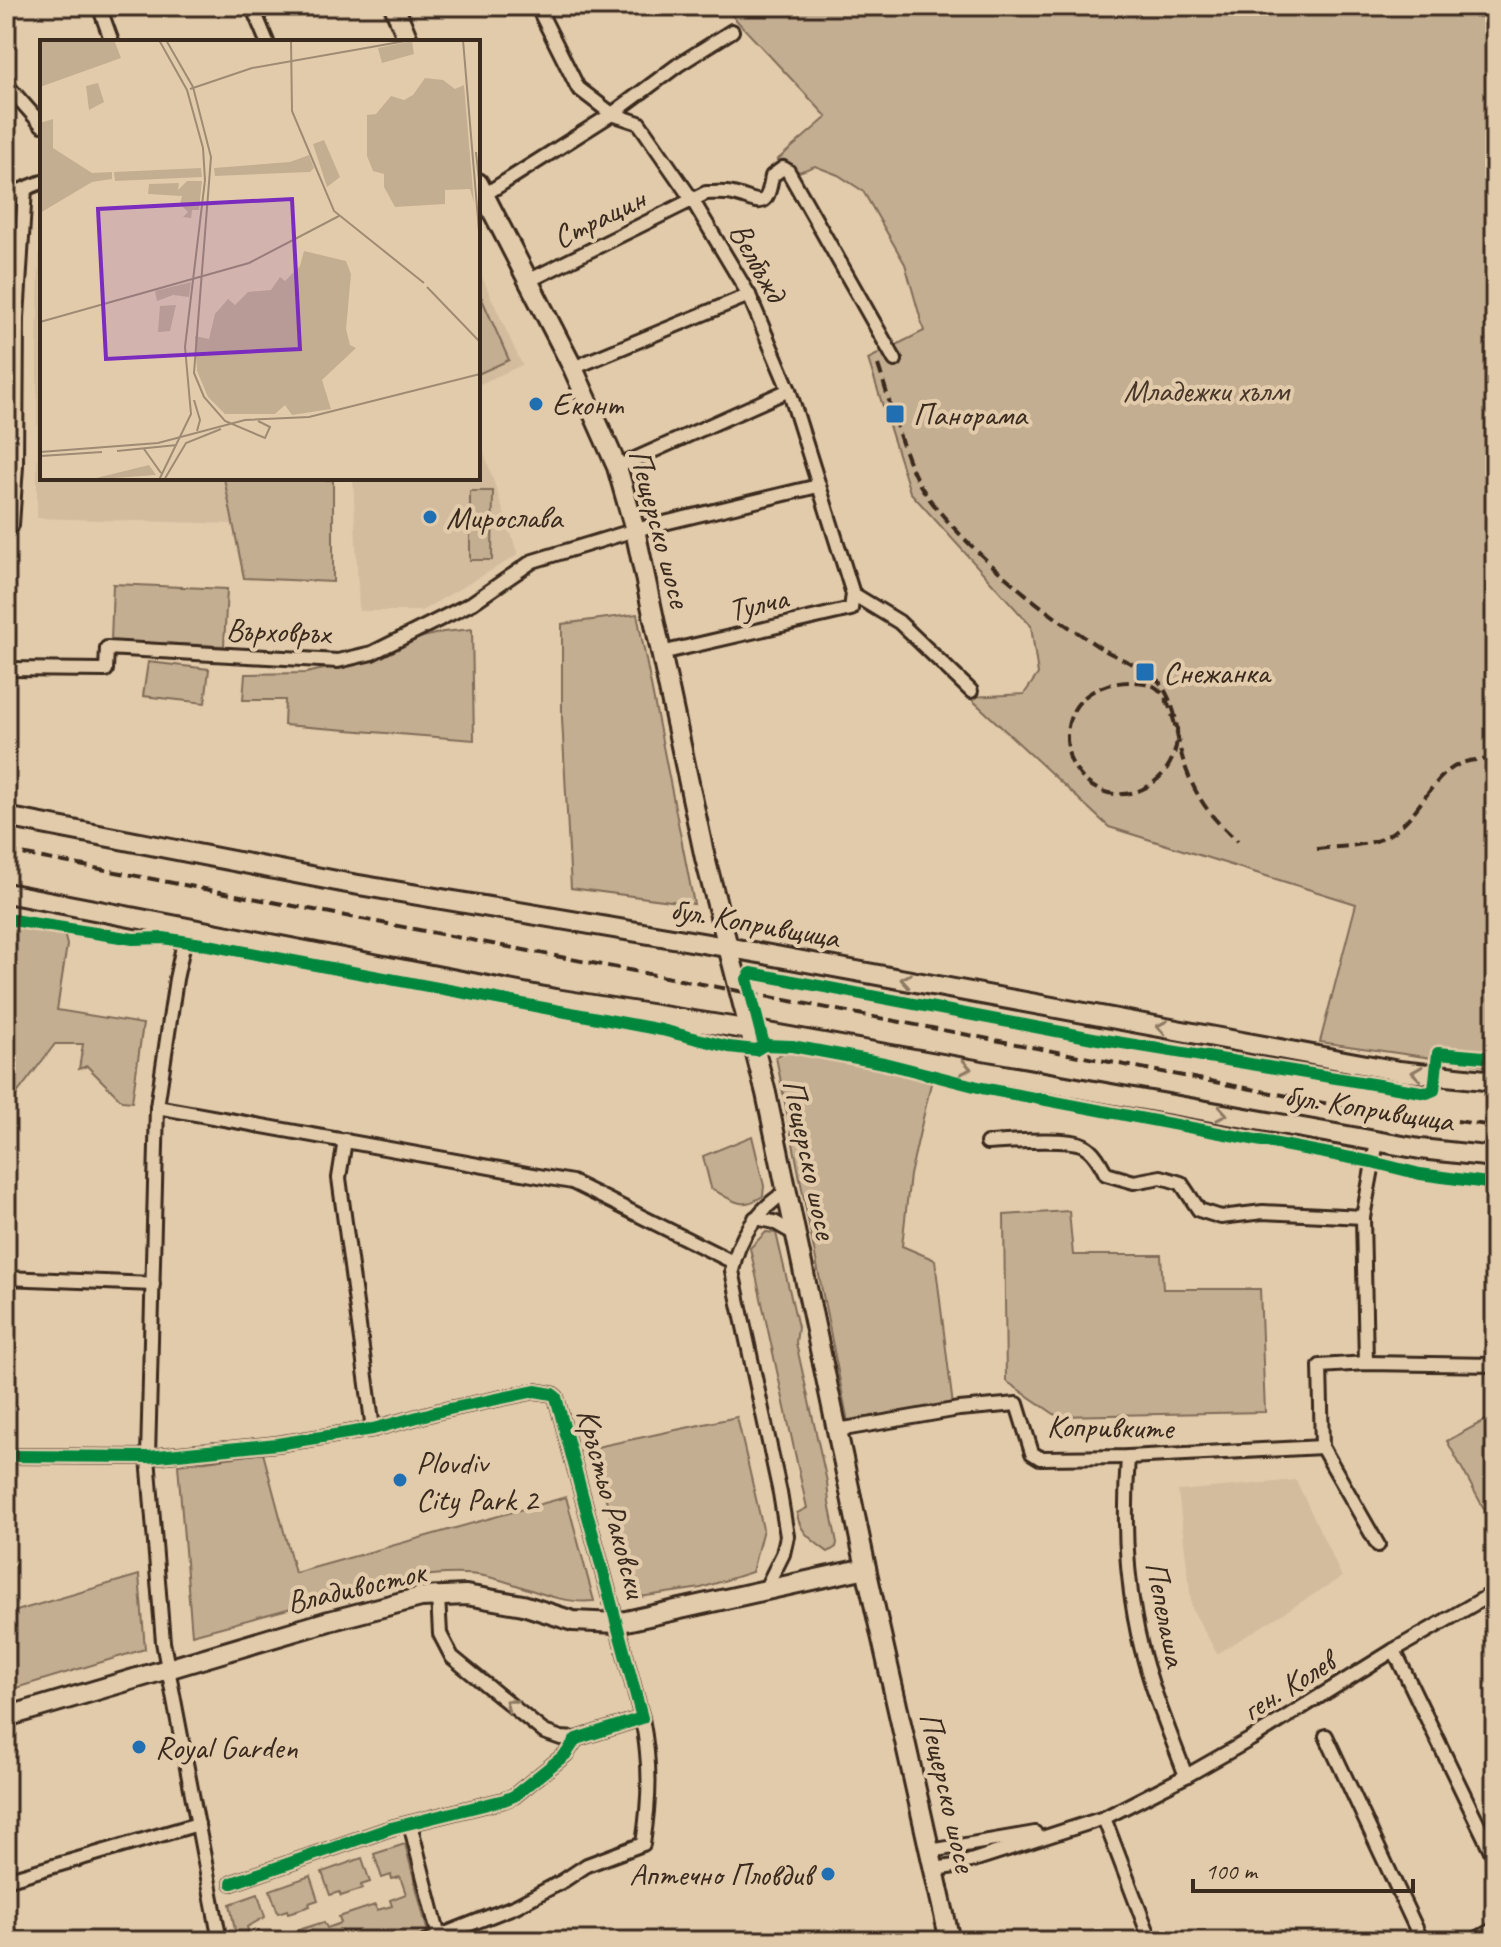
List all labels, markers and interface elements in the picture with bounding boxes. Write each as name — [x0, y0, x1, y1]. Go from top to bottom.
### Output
inset map — [40, 40, 480, 480]
street label: Страцин — [546, 177, 654, 258]
street label: Велбъжд — [720, 215, 798, 311]
park label: Младежки хълм — [1123, 370, 1291, 411]
place label: Еконт — [552, 384, 624, 425]
place label: Панорама — [913, 394, 1029, 435]
marker: Еконт — [527, 395, 545, 413]
marker: Панорама — [884, 403, 906, 425]
street label: Пещерско шосе — [619, 444, 701, 614]
place label: Мирослава — [446, 497, 564, 538]
marker: Мирослава — [421, 508, 439, 526]
street label: Тулча — [724, 577, 794, 631]
street label: Върховръх — [225, 609, 334, 653]
place label: Снежанка — [1163, 652, 1272, 693]
marker: Снежанка — [1134, 661, 1156, 683]
street label: бул. Копривщица — [667, 888, 844, 958]
one-way arrow — [899, 973, 913, 990]
one-way arrow — [1155, 1019, 1168, 1036]
one-way arrow — [959, 1059, 973, 1076]
one-way arrow — [1411, 1065, 1424, 1082]
street label: бул. Копривщица — [1282, 1074, 1458, 1142]
street label: Пещерско шосе — [773, 1075, 847, 1245]
one-way arrow — [1215, 1104, 1229, 1121]
street label: Кръстьо Раковски — [567, 1404, 658, 1604]
street label: Копривките — [1046, 1405, 1176, 1449]
place label: Plovdiv City Park 2 — [416, 1442, 540, 1520]
marker: Plovdiv City Park 2 — [391, 1471, 409, 1489]
street label: Владивосток — [283, 1551, 432, 1623]
street label: Пепелаша — [1136, 1558, 1197, 1672]
street label: ген. Колев — [1234, 1638, 1347, 1730]
one-way arrow — [504, 1699, 519, 1713]
street label: Пещерско шосе — [910, 1708, 987, 1878]
place label: Royal Garden — [155, 1727, 298, 1768]
marker: Royal Garden — [130, 1738, 148, 1756]
scale bar — [1193, 1843, 1413, 1893]
place label: Аптечно Пловдив — [629, 1854, 818, 1895]
text: 100 m — [1205, 1856, 1259, 1886]
marker: Аптечно Пловдив — [819, 1865, 837, 1883]

